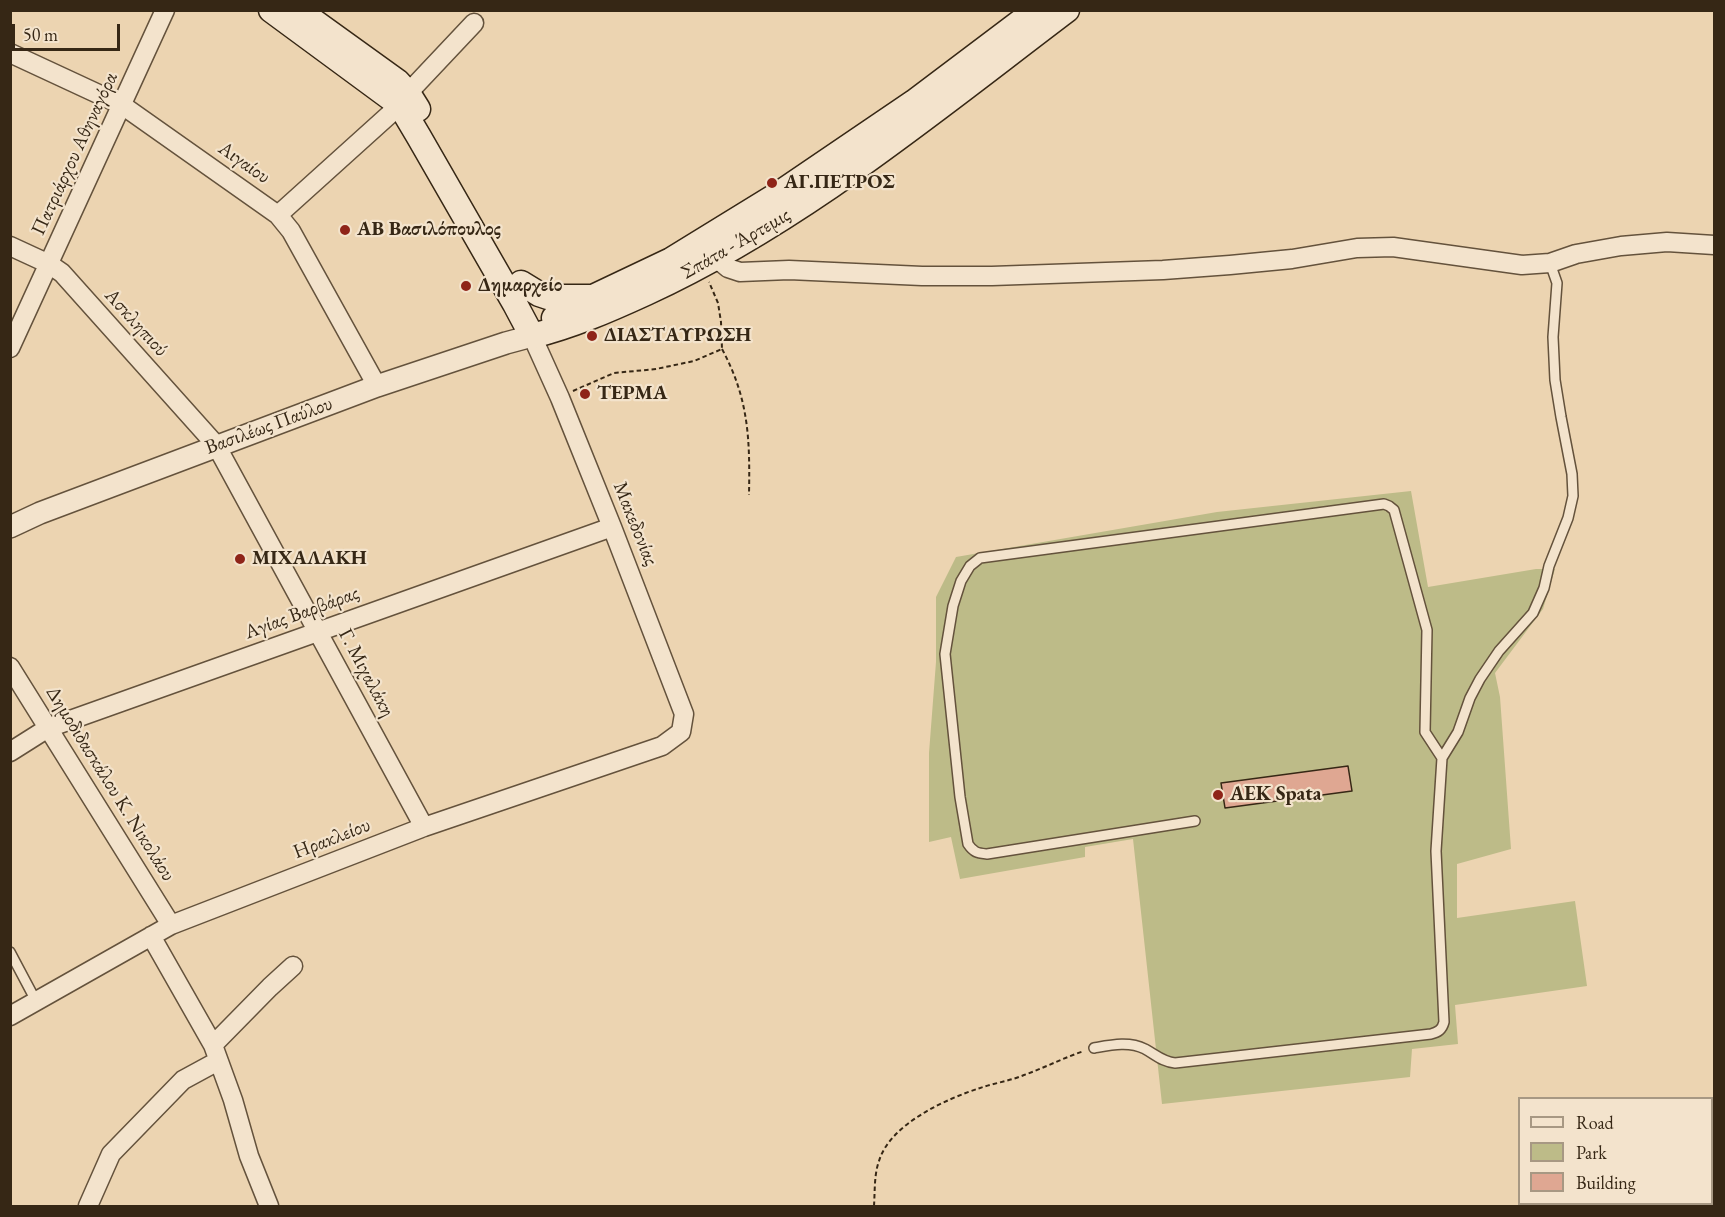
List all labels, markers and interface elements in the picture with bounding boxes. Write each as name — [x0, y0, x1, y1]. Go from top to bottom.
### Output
scale bar — [15, 12, 123, 50]
text: 50 m — [23, 23, 58, 46]
street label: Πατριάρχου Αθηναγόρα — [27, 69, 123, 239]
street label: Αιγαίου — [213, 137, 275, 189]
place label: ΑΓ.ΠΕΤΡΟΣ — [784, 171, 895, 195]
marker: ΑΓ.ΠΕΤΡΟΣ — [765, 176, 779, 190]
street label: Σπάτα - Άρτεμις — [677, 203, 795, 285]
place label: ΑΒ Βασιλόπουλος — [357, 218, 501, 242]
marker: ΑΒ Βασιλόπουλος — [338, 223, 352, 237]
place label: Δημαρχείο — [478, 274, 562, 298]
marker: Δημαρχείο — [459, 279, 473, 293]
street label: Ασκληπιού — [99, 284, 173, 362]
place label: ΔΙΑΣΤΑΥΡΩΣΗ — [604, 324, 751, 348]
marker: ΔΙΑΣΤΑΥΡΩΣΗ — [585, 329, 599, 343]
place label: ΤΕΡΜΑ — [597, 382, 667, 406]
marker: ΤΕΡΜΑ — [578, 387, 592, 401]
street label: Βασιλέως Παύλου — [202, 392, 336, 460]
street label: Μακεδονίας — [607, 479, 663, 569]
place label: ΜΙΧΑΛΑΚΗ — [252, 547, 367, 571]
marker: ΜΙΧΑΛΑΚΗ — [233, 552, 247, 566]
street label: Αγίας Βαρβάρας — [241, 581, 363, 645]
street label: Γ. Μιχαλάκη — [333, 625, 399, 721]
street label: Δημοδιδασκάλου Κ. Νικολάου — [40, 682, 180, 886]
place label: AEK Spata — [1230, 783, 1322, 807]
marker: AEK Spata — [1211, 788, 1225, 802]
street label: Ηρακλείου — [290, 813, 374, 865]
legend — [1518, 1097, 1713, 1205]
text: Road — [1576, 1111, 1614, 1134]
text: Park — [1576, 1141, 1607, 1164]
text: Building — [1576, 1171, 1636, 1194]

